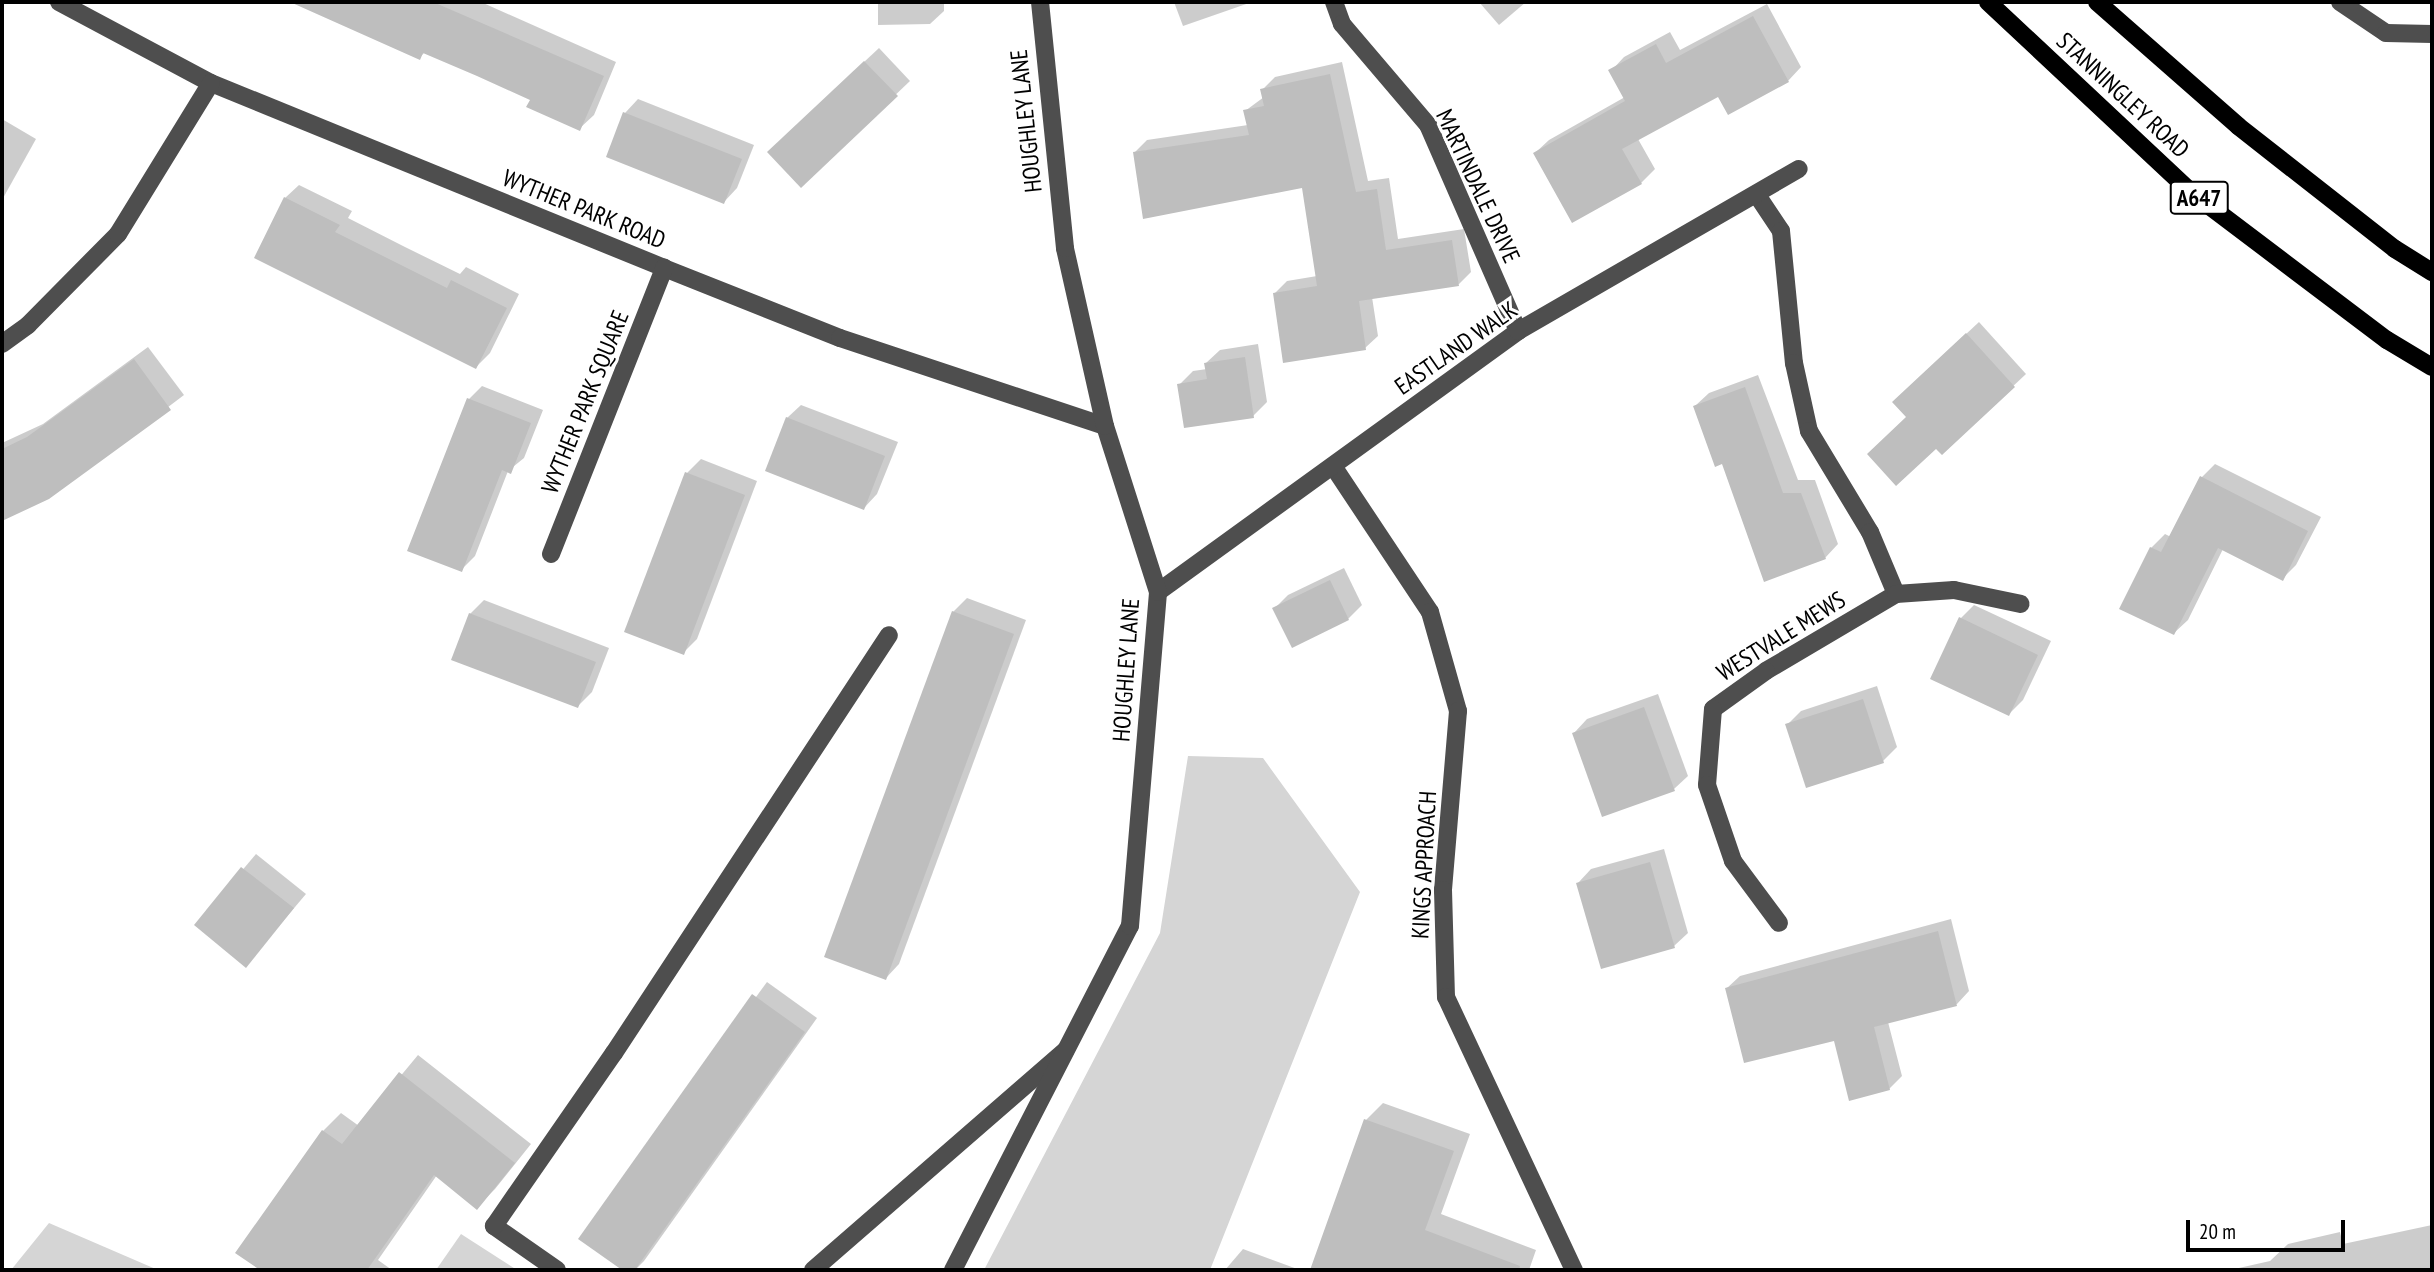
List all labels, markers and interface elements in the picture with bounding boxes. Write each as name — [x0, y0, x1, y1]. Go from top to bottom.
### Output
street label: STANNINGLEY ROAD — [2051, 26, 2195, 164]
street label: HOUGHLEY LANE — [1004, 48, 1048, 194]
street label: MARTINDALE DRIVE — [1430, 105, 1526, 267]
street label: WYTHER PARK ROAD — [498, 163, 670, 255]
road number: A647 — [2169, 178, 2229, 218]
street label: EASTLAND WALK — [1389, 295, 1523, 401]
street label: WYTHER PARK SQUARE — [535, 306, 635, 498]
street label: WESTVALE MEWS — [1711, 585, 1851, 687]
street label: HOUGHLEY LANE — [1107, 597, 1145, 743]
street label: KINGS APPROACH — [1406, 790, 1442, 940]
scale bar — [2189, 1206, 2348, 1250]
text: 20 m — [2199, 1218, 2236, 1245]

